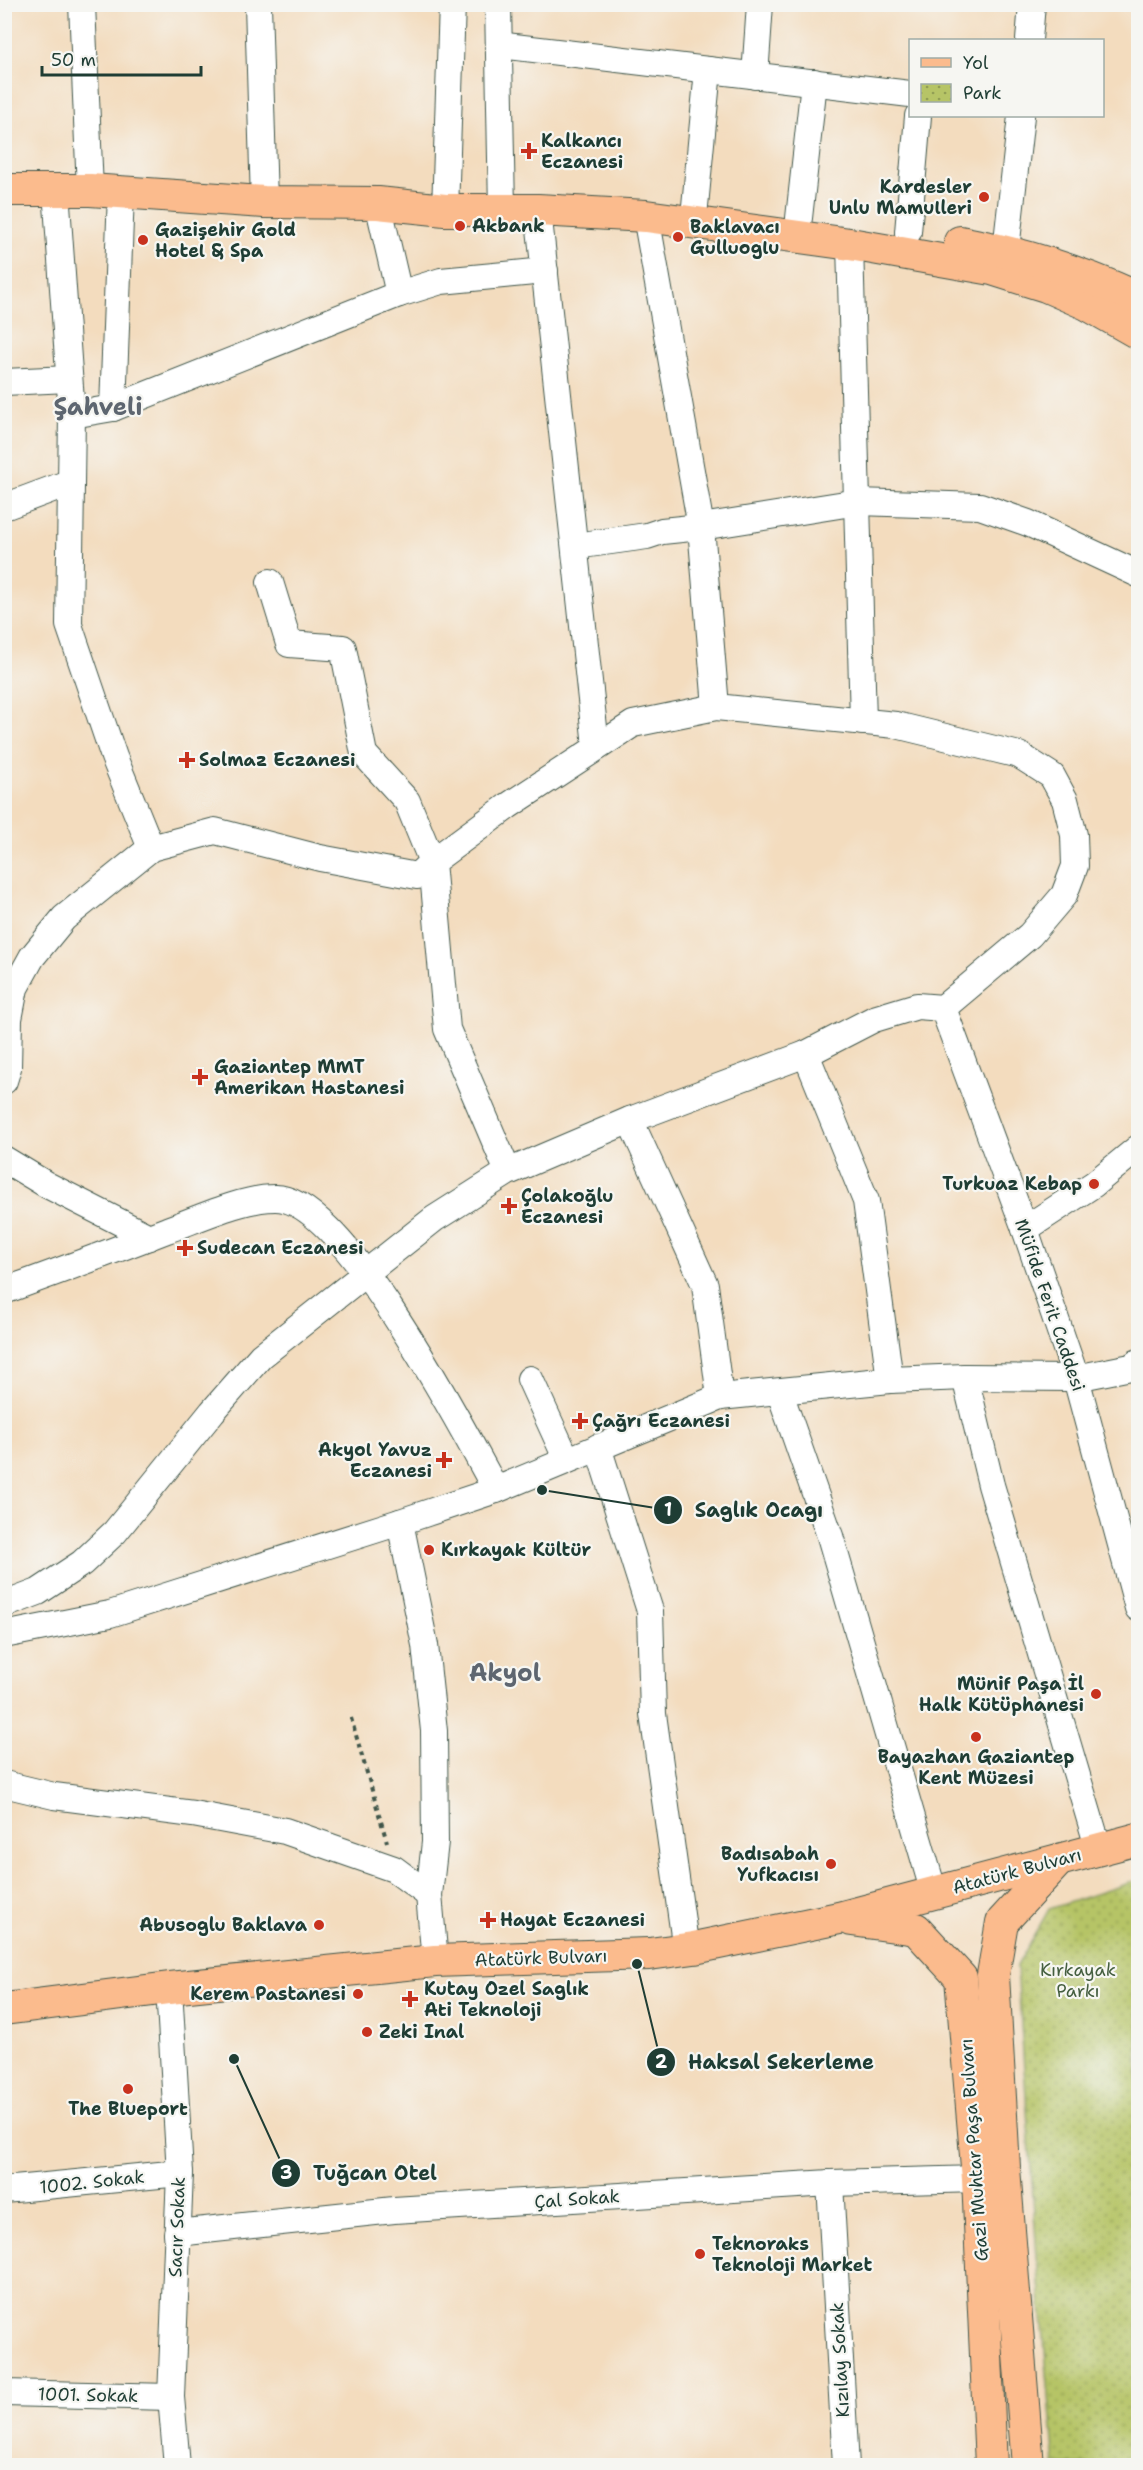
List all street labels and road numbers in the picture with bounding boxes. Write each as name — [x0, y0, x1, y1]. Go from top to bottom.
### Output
street label: Müfide Ferit Caddesi — [1009, 1216, 1091, 1394]
street label: Atatürk Bulvarı — [950, 1842, 1084, 1900]
street label: Atatürk Bulvarı — [474, 1944, 608, 1972]
street label: Gazi Muhtar Paşa Bulvarı — [954, 2038, 994, 2262]
street label: 1002. Sokak — [38, 2165, 146, 2199]
street label: Sacır Sokak — [163, 2176, 191, 2278]
street label: Çal Sokak — [534, 2184, 620, 2214]
street label: Kızılay Sokak — [825, 2302, 855, 2418]
street label: 1001. Sokak — [38, 2382, 138, 2408]

